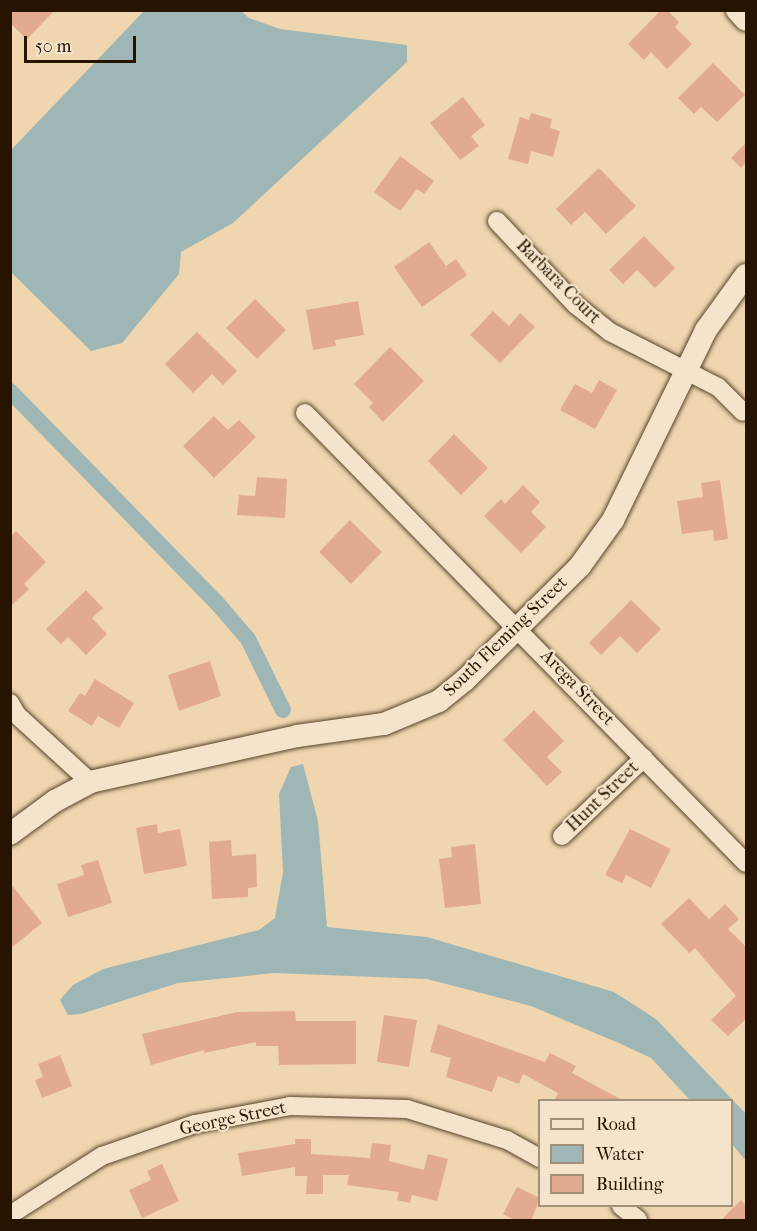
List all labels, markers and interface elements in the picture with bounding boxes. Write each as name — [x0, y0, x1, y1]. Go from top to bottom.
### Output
scale bar — [27, 24, 140, 62]
text: 50 m — [35, 36, 71, 57]
street label: Barbara Court — [511, 235, 605, 329]
street label: South Fleming Street — [439, 572, 573, 702]
street label: Arega Street — [535, 645, 619, 731]
street label: Hunt Street — [562, 757, 644, 837]
street label: George Street — [178, 1097, 288, 1141]
legend — [538, 1099, 733, 1207]
text: Road — [596, 1114, 636, 1135]
text: Water — [596, 1144, 644, 1165]
text: Building — [596, 1174, 663, 1195]

